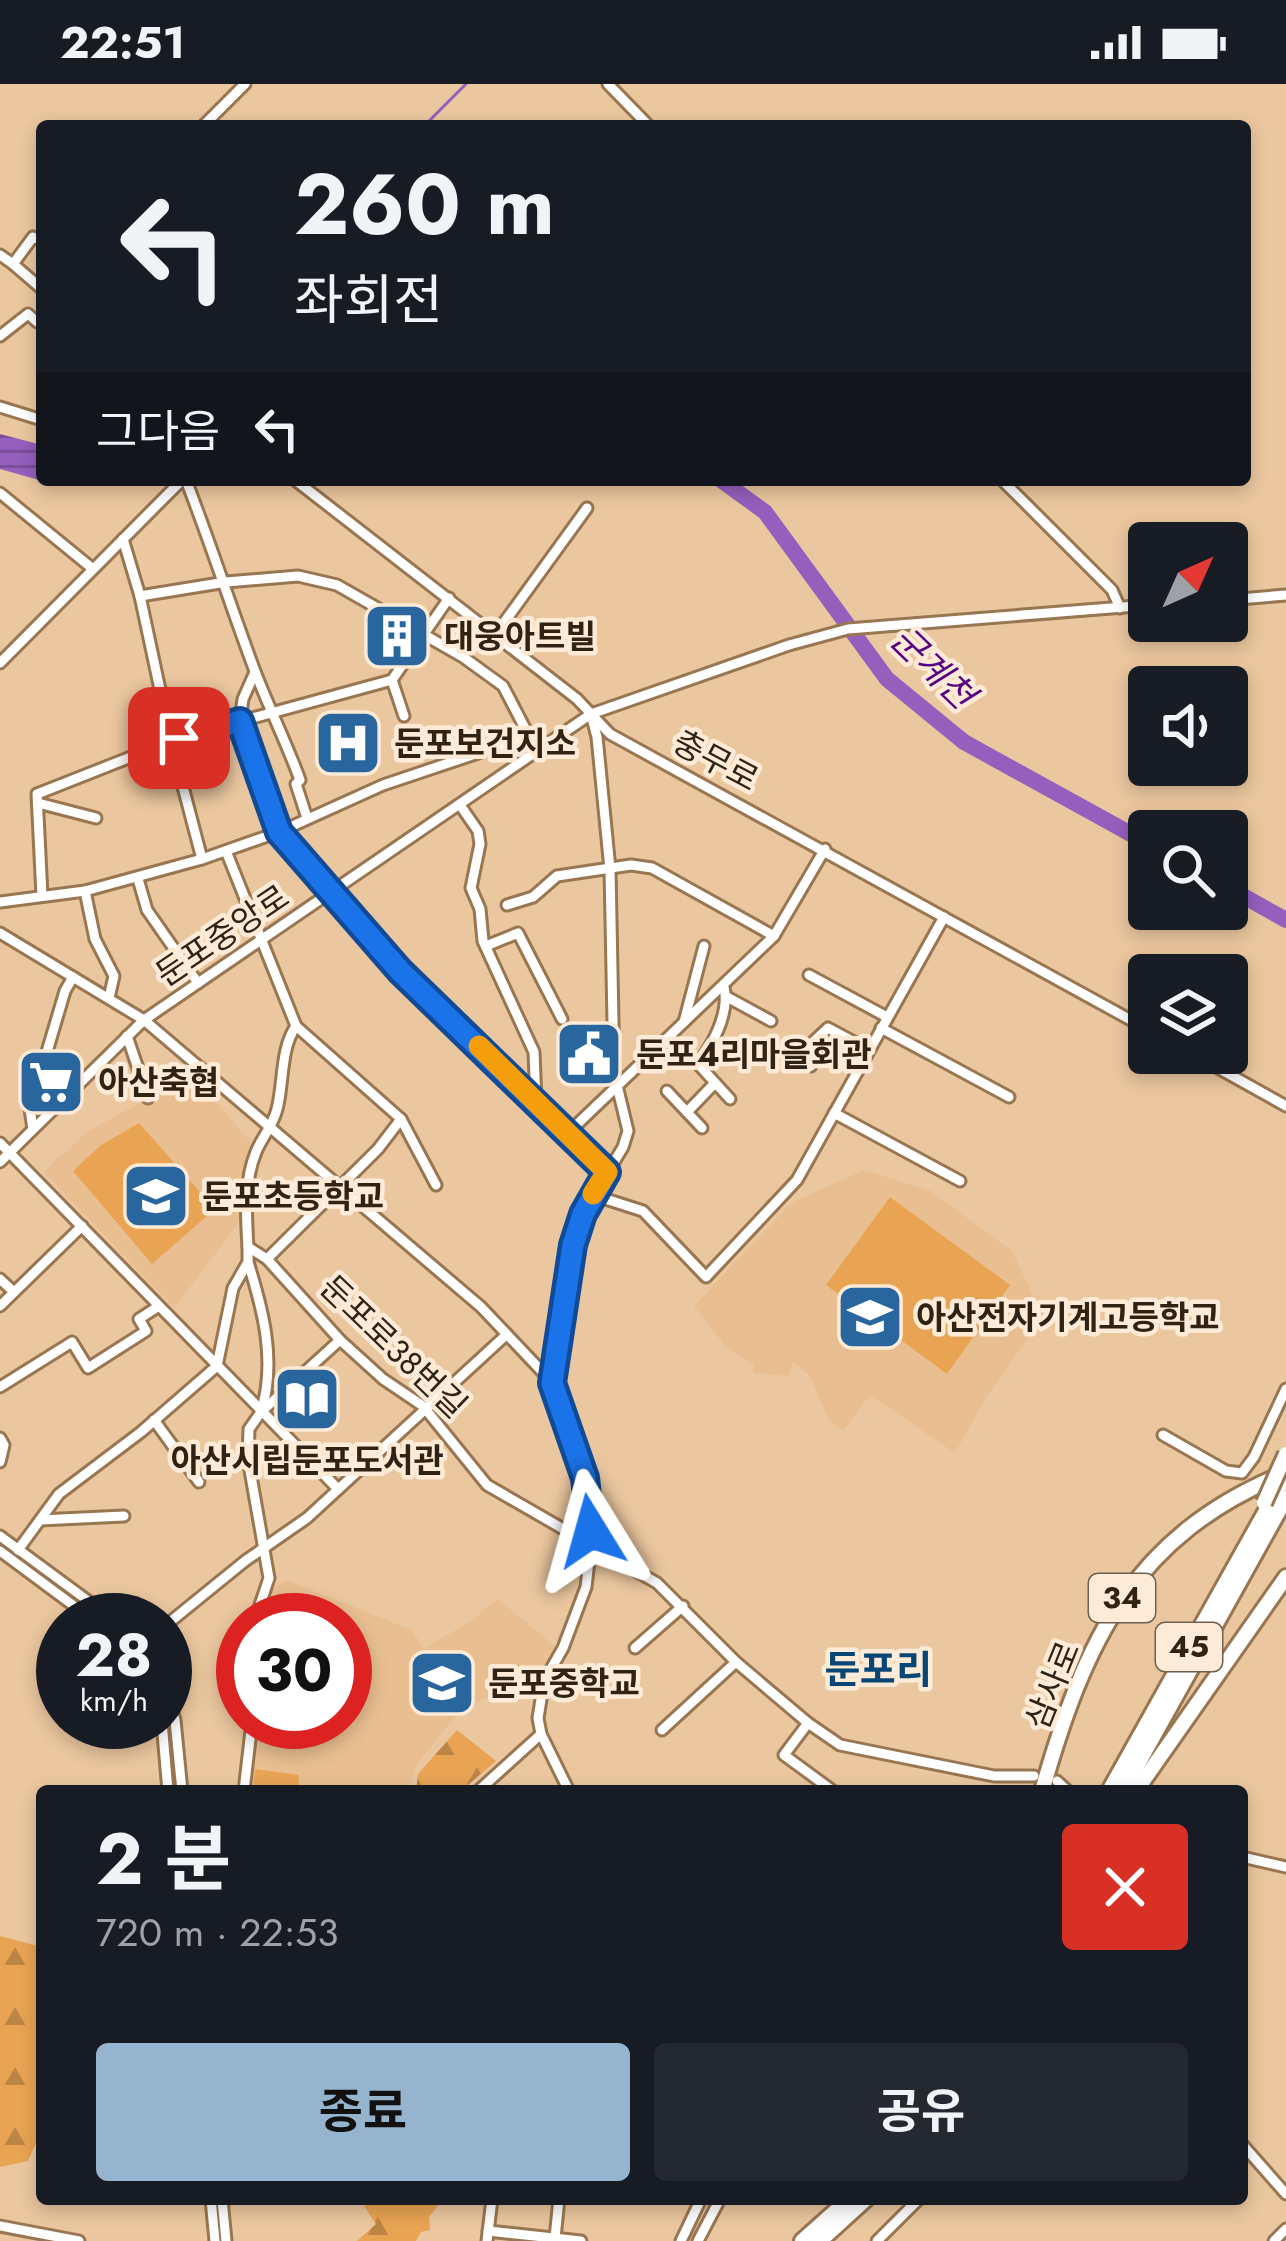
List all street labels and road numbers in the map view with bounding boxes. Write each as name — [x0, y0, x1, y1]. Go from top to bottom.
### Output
street label: 충무로 — [665, 718, 767, 803]
street label: 둔포중앙로 — [146, 873, 298, 997]
street label: 둔포로38번길 — [310, 1264, 478, 1429]
road number: 34 — [1089, 1574, 1155, 1622]
road number: 45 — [1156, 1623, 1222, 1671]
street label: 삼사로 — [1014, 1634, 1091, 1736]

